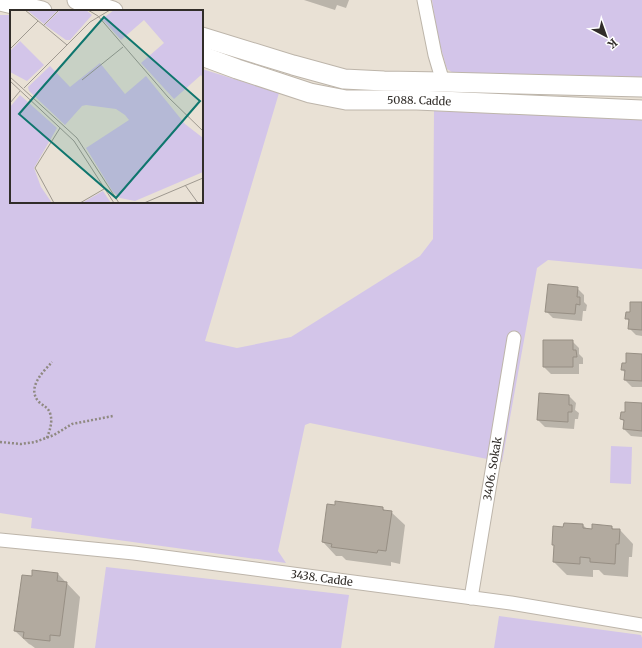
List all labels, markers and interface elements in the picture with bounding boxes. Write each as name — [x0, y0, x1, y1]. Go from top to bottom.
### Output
inset map — [10, 10, 203, 203]
north arrow — [586, 16, 626, 56]
text: K — [604, 36, 620, 52]
street label: 5088. Cadde — [387, 93, 452, 109]
street label: 3406. Sokak — [480, 436, 505, 502]
street label: 3438. Cadde — [290, 567, 354, 589]

